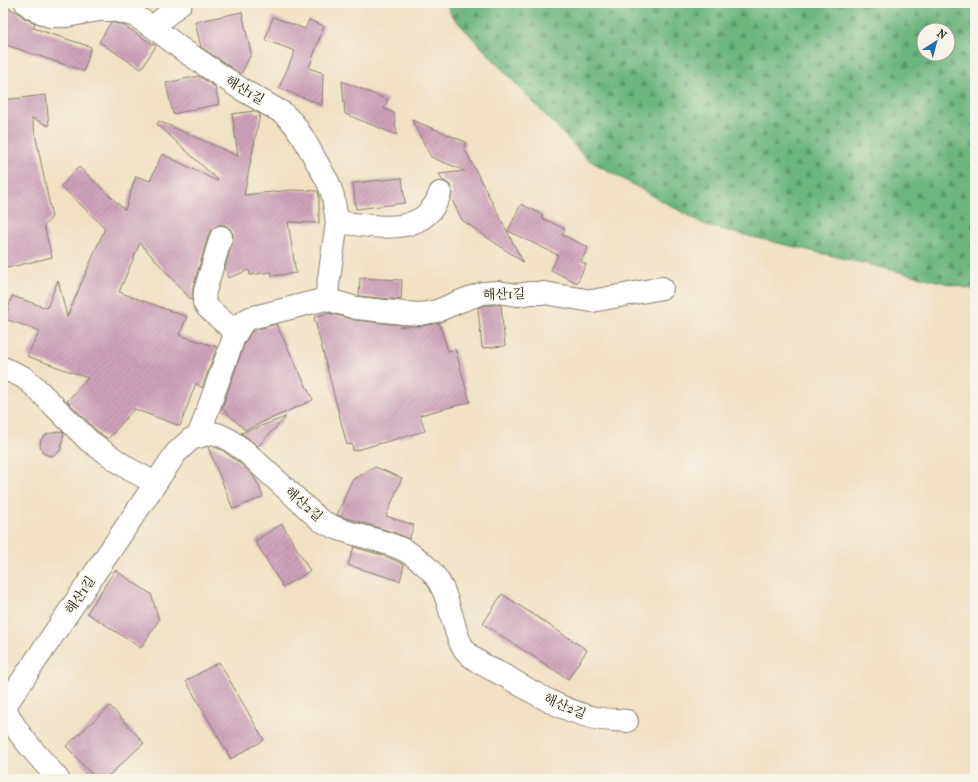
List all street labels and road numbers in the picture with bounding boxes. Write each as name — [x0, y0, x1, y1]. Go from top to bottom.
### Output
street label: 해산1길 — [223, 73, 267, 107]
street label: 해산1길 — [483, 286, 525, 302]
street label: 해산2길 — [282, 484, 326, 524]
street label: 해산1길 — [62, 573, 98, 617]
street label: 해산2길 — [542, 690, 588, 722]

